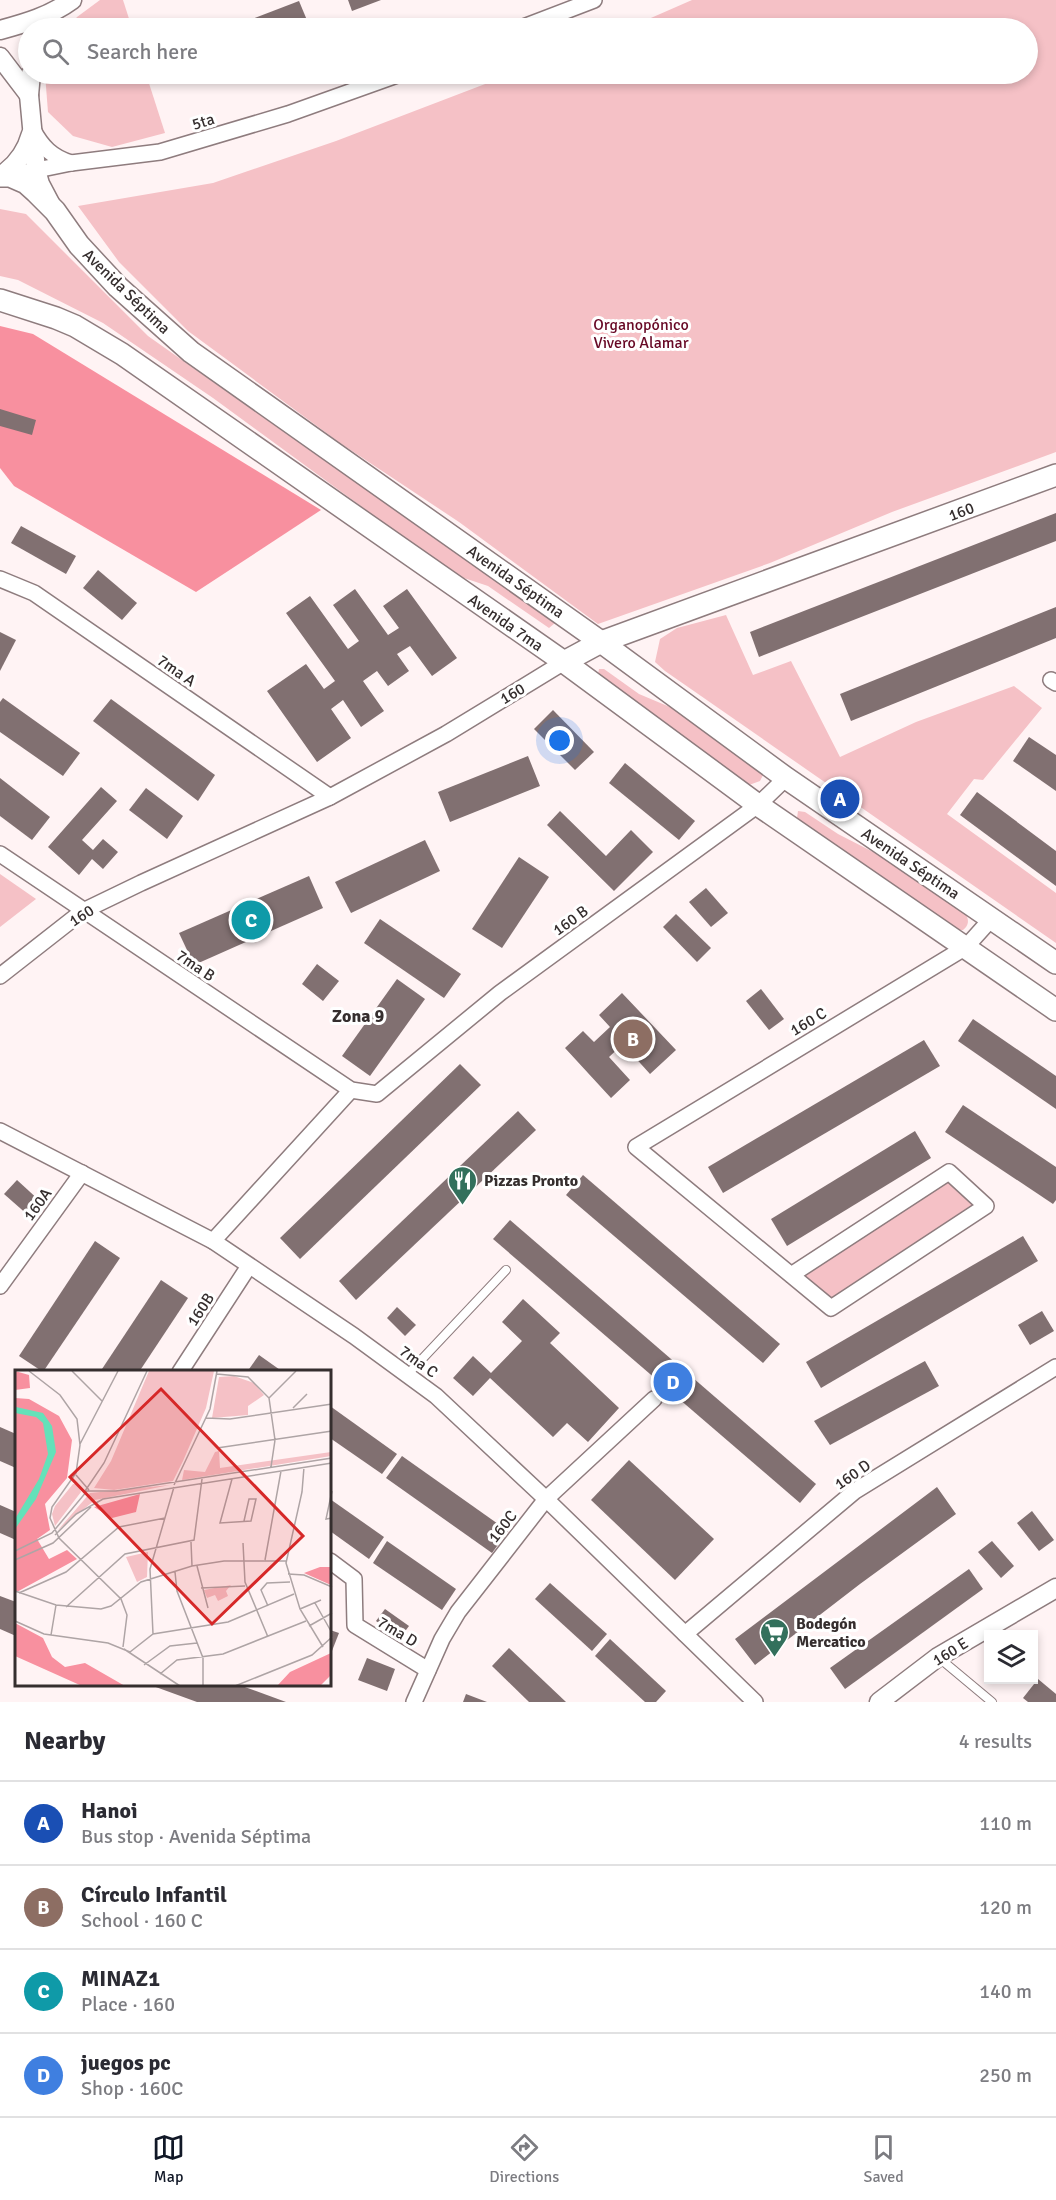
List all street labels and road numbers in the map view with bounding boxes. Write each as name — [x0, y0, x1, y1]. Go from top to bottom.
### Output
street label: 5ta — [190, 109, 217, 135]
street label: Avenida Séptima — [78, 245, 174, 339]
street label: 160 — [946, 498, 977, 526]
street label: Avenida Séptima — [463, 541, 568, 623]
street label: Avenida 7ma — [464, 590, 547, 656]
street label: 7ma A — [153, 650, 200, 691]
street label: 160 — [496, 679, 529, 709]
street label: Avenida Séptima — [858, 824, 963, 904]
street label: 160 — [65, 900, 98, 931]
street label: 160 B — [549, 901, 592, 940]
street label: 7ma B — [172, 946, 219, 986]
street label: 160 C — [787, 1003, 831, 1041]
street label: 160A — [19, 1184, 57, 1225]
street label: 160B — [183, 1289, 219, 1330]
street label: 7ma C — [395, 1341, 442, 1383]
street label: 160 D — [831, 1455, 875, 1494]
street label: 160C — [484, 1506, 522, 1547]
street label: 7ma D — [374, 1612, 421, 1652]
street label: 160 E — [929, 1633, 972, 1671]

